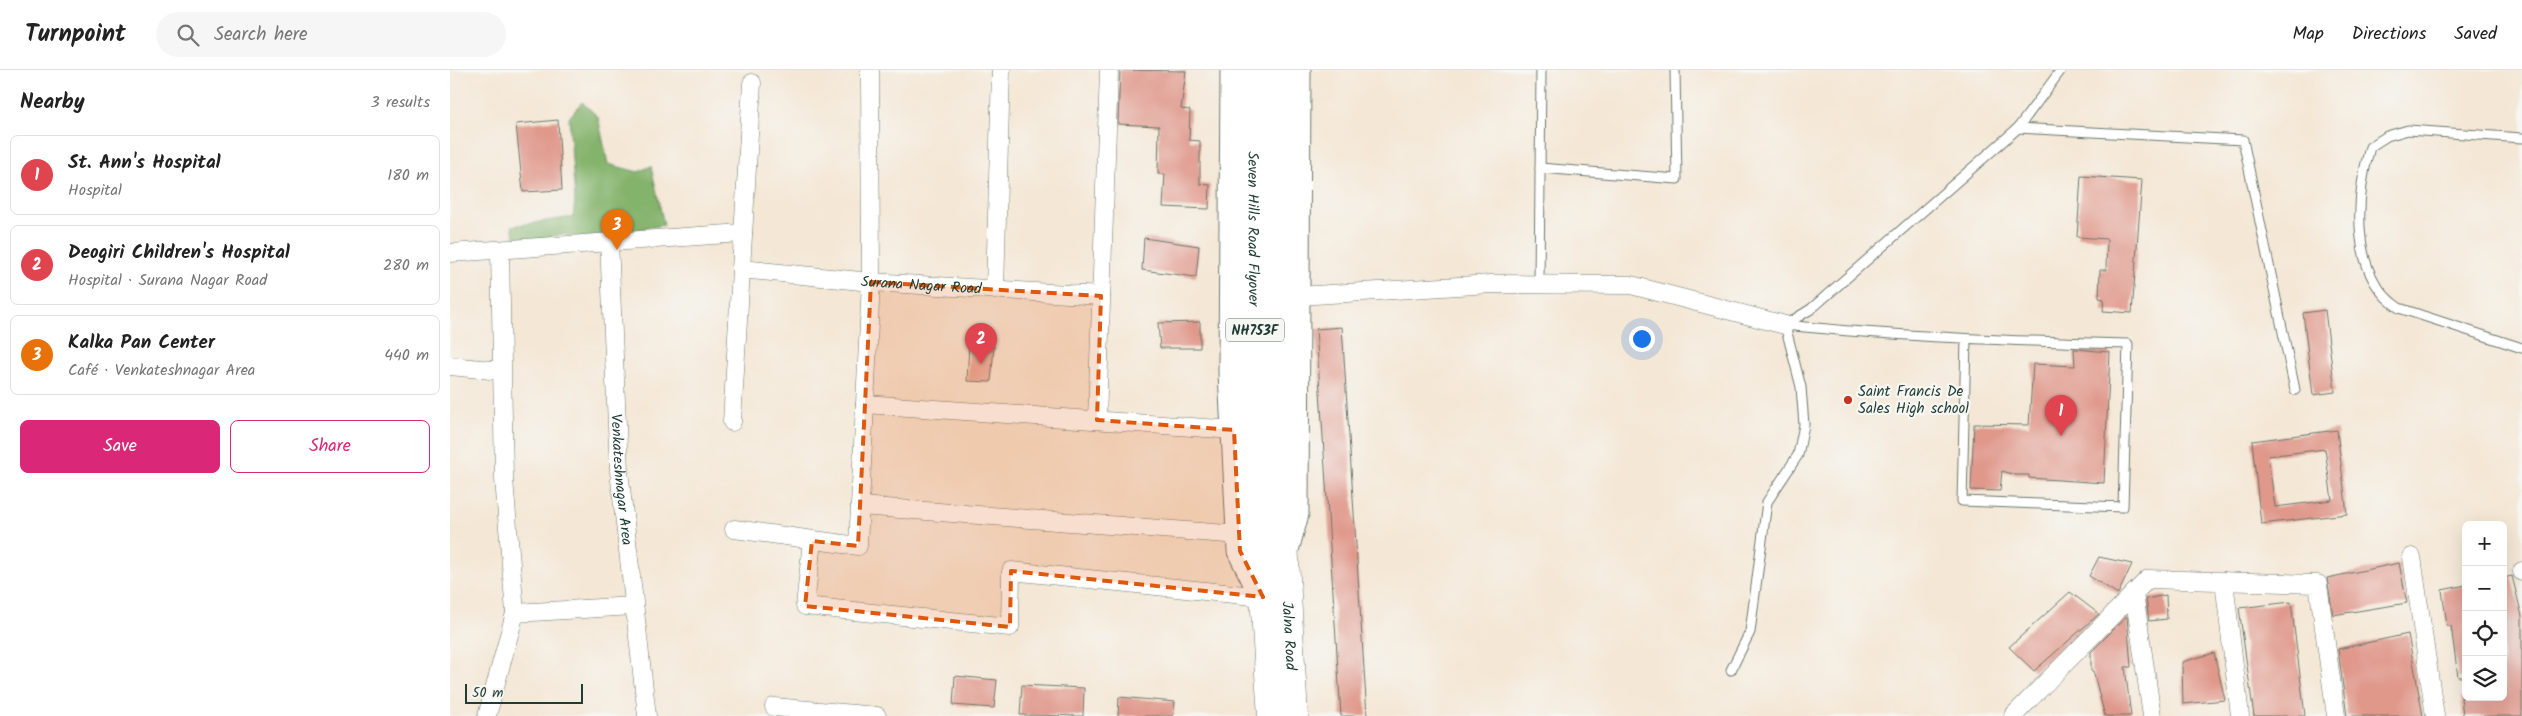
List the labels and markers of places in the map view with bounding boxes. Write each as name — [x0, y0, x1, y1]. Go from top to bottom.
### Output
pin: 3 — [601, 209, 633, 250]
pin: 2 — [965, 323, 997, 364]
place label: Saint Francis De Sales High school — [1858, 380, 1969, 421]
marker: Saint Francis De Sales High school — [1842, 394, 1854, 406]
pin: 1 — [2045, 395, 2077, 436]

